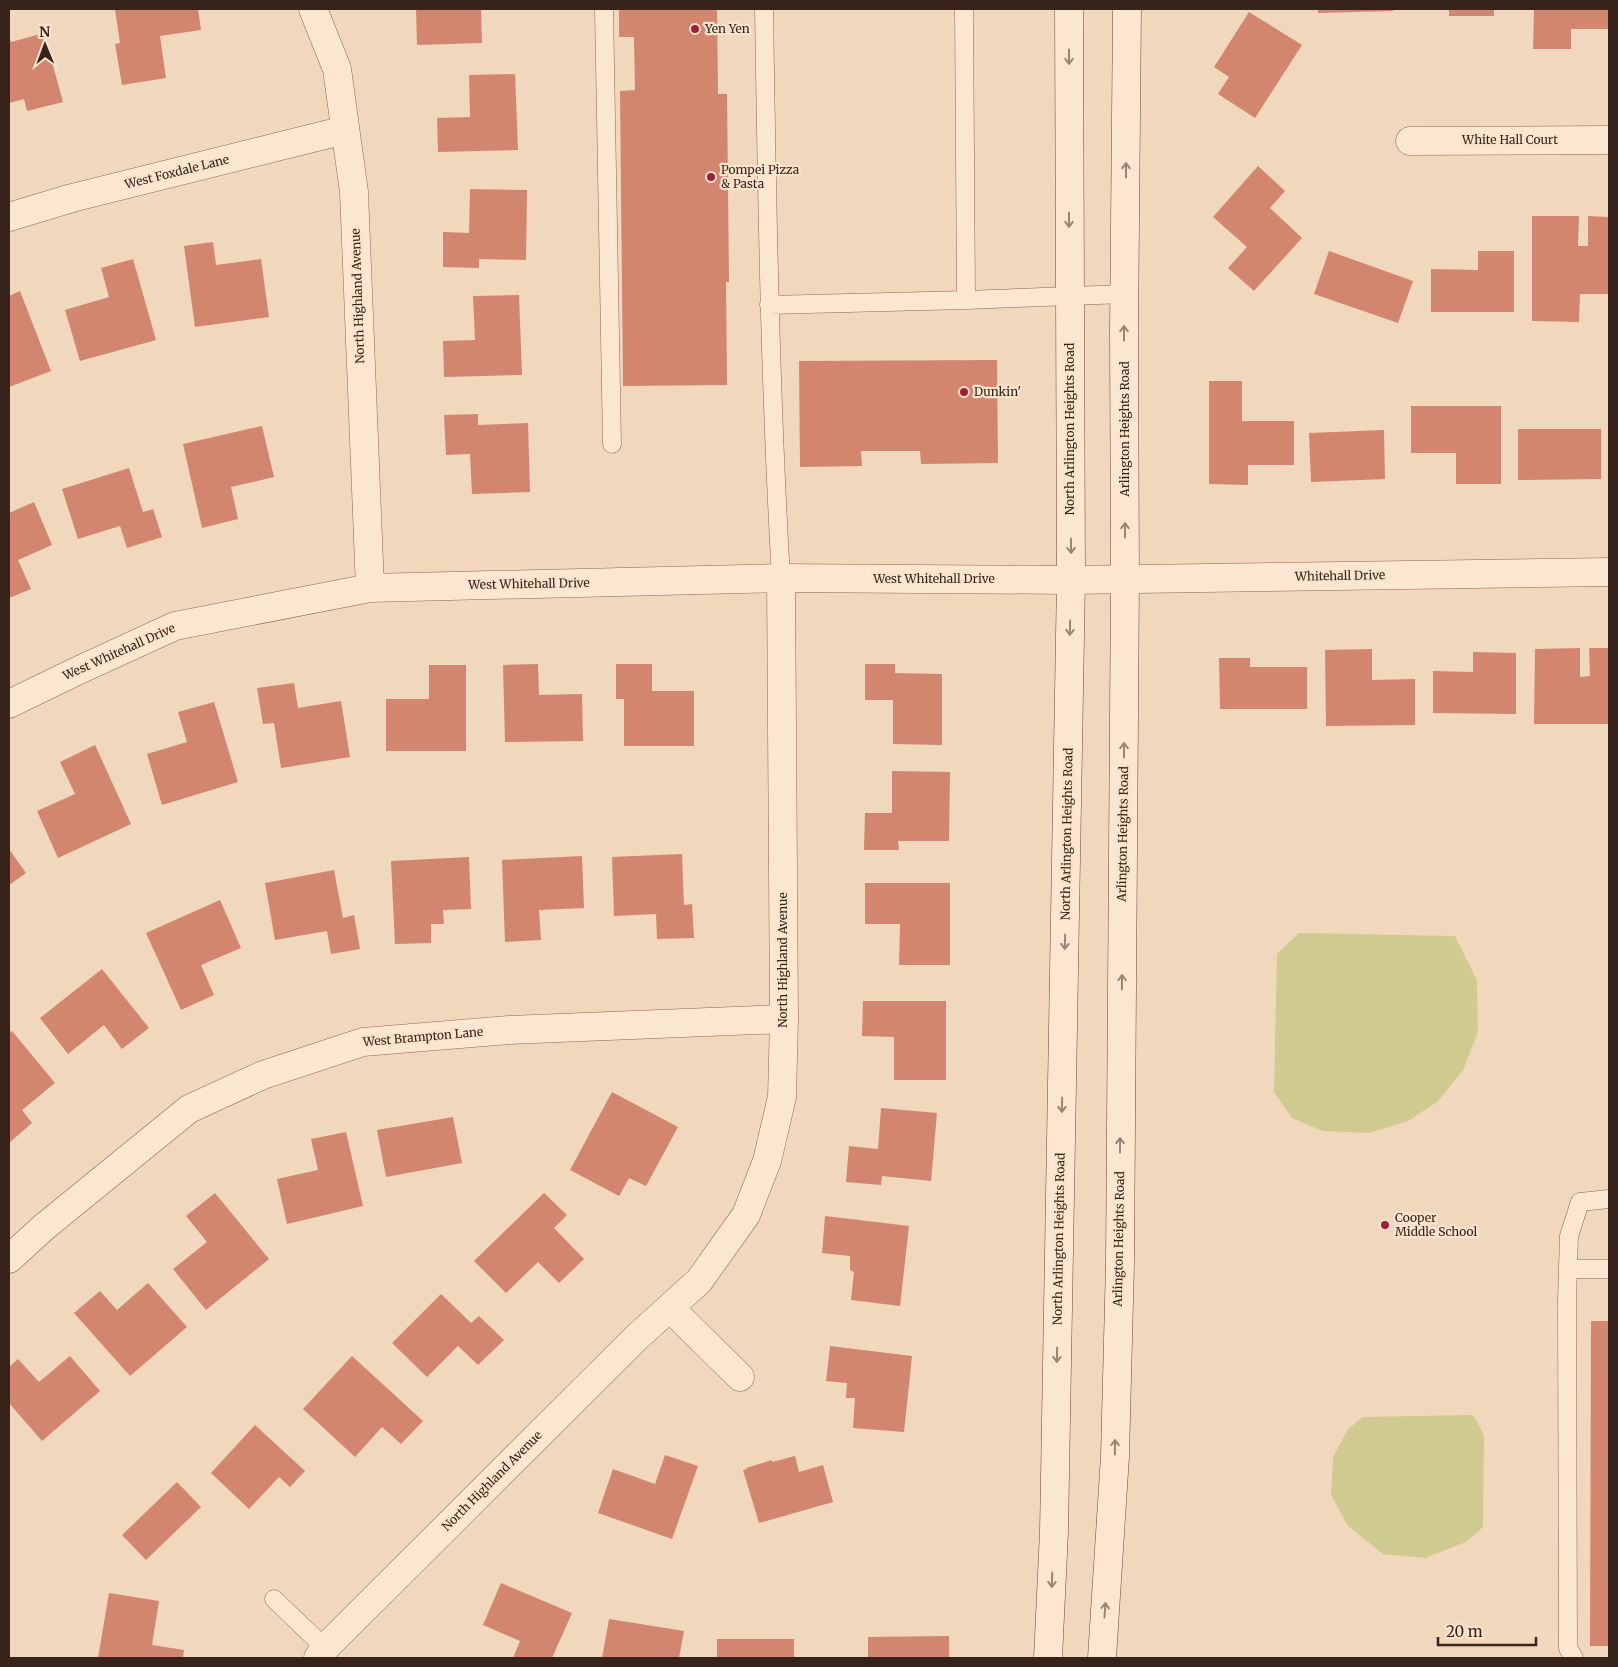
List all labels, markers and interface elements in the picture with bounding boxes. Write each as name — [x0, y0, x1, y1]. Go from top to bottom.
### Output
north arrow — [20, 20, 70, 70]
place label: Yen Yen — [704, 21, 750, 36]
text: N — [39, 23, 50, 41]
marker: Yen Yen — [689, 23, 701, 35]
one-way arrow — [1064, 49, 1074, 65]
street label: White Hall Court — [1461, 132, 1558, 147]
street label: West Foxdale Lane — [122, 151, 231, 192]
place label: Pompei Pizza & Pasta — [721, 162, 800, 191]
one-way arrow — [1121, 162, 1131, 178]
marker: Pompei Pizza & Pasta — [705, 171, 717, 183]
one-way arrow — [1064, 212, 1074, 228]
street label: North Highland Avenue — [348, 228, 367, 364]
one-way arrow — [1119, 325, 1129, 341]
street label: North Arlington Heights Road — [1062, 343, 1077, 515]
street label: Arlington Heights Road — [1117, 361, 1132, 498]
place label: Dunkin' — [974, 384, 1021, 399]
marker: Dunkin' — [958, 386, 970, 398]
one-way arrow — [1120, 522, 1130, 538]
one-way arrow — [1066, 538, 1076, 554]
street label: Whitehall Drive — [1294, 567, 1385, 584]
street label: West Whitehall Drive — [872, 571, 995, 586]
street label: West Whitehall Drive — [467, 575, 590, 592]
street label: West Whitehall Drive — [59, 620, 177, 684]
one-way arrow — [1066, 620, 1075, 636]
one-way arrow — [1119, 743, 1129, 759]
street label: North Arlington Heights Road — [1057, 748, 1076, 920]
street label: Arlington Heights Road — [1114, 766, 1131, 903]
street label: North Highland Avenue — [775, 892, 790, 1028]
one-way arrow — [1060, 934, 1070, 950]
one-way arrow — [1117, 975, 1127, 991]
street label: West Brampton Lane — [361, 1024, 484, 1049]
one-way arrow — [1057, 1096, 1067, 1113]
one-way arrow — [1115, 1137, 1125, 1154]
street label: North Arlington Heights Road — [1049, 1153, 1068, 1325]
street label: Arlington Heights Road — [1110, 1171, 1127, 1308]
place label: Cooper Middle School — [1395, 1210, 1477, 1239]
marker: Cooper Middle School — [1379, 1219, 1391, 1231]
one-way arrow — [1052, 1346, 1062, 1363]
street label: North Highland Avenue — [438, 1427, 545, 1534]
one-way arrow — [1111, 1440, 1120, 1456]
one-way arrow — [1047, 1572, 1056, 1588]
one-way arrow — [1101, 1602, 1110, 1618]
scale bar — [1438, 1614, 1536, 1646]
text: 20 m — [1446, 1622, 1483, 1641]

